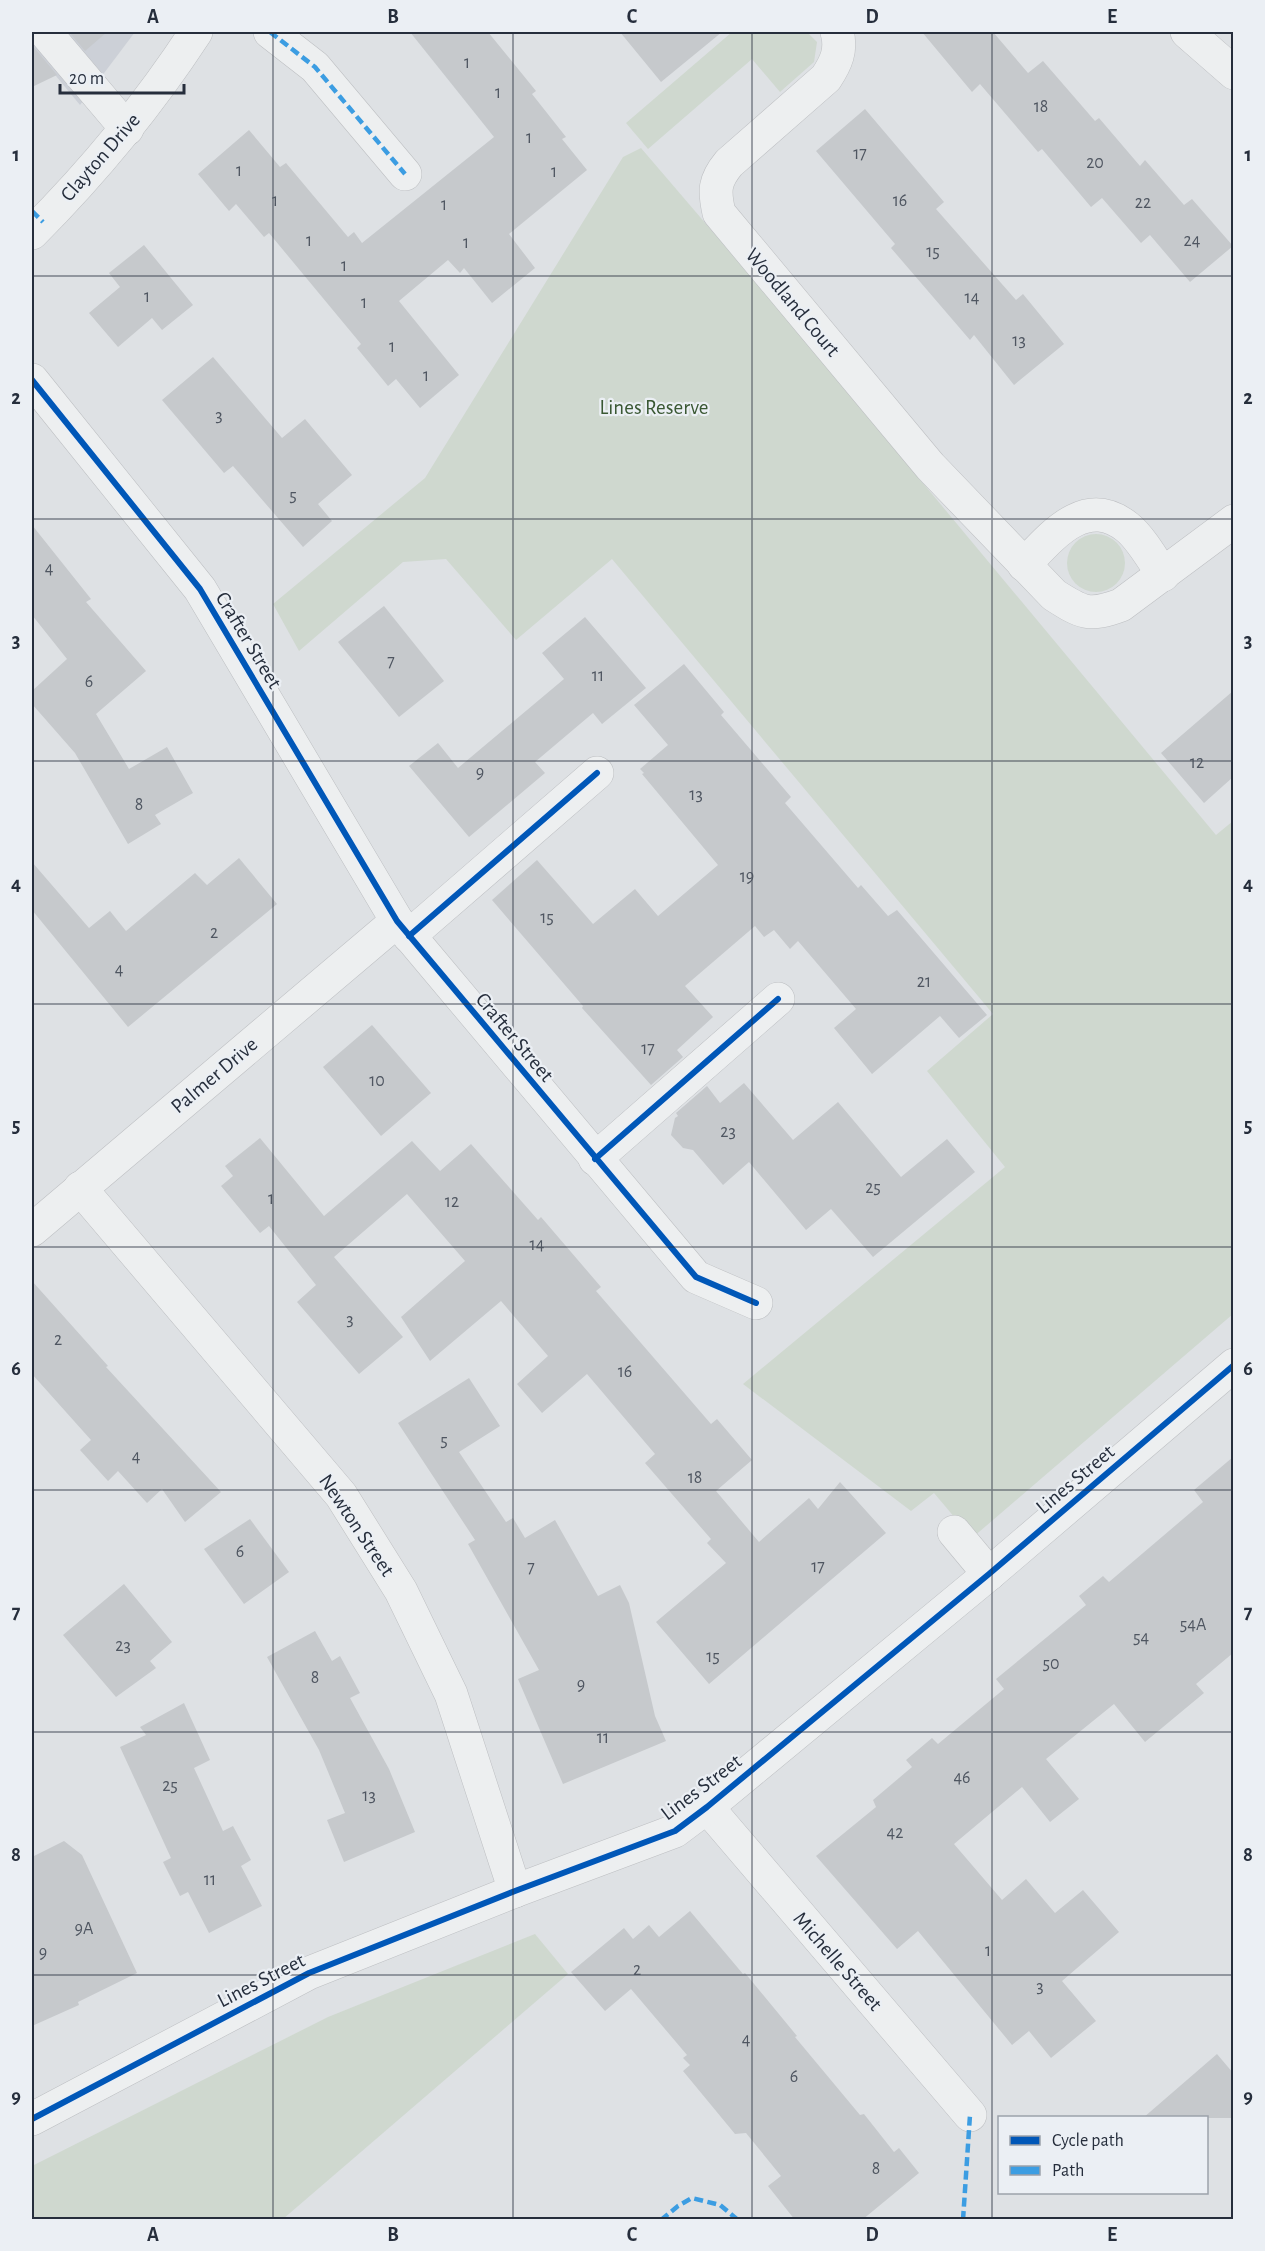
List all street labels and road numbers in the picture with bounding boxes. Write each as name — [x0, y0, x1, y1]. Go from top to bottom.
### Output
street label: Clayton Drive — [57, 109, 144, 205]
street label: Woodland Court — [742, 244, 844, 361]
street label: Crafter Street — [212, 588, 286, 693]
street label: Crafter Street — [472, 989, 558, 1086]
street label: Palmer Drive — [167, 1033, 262, 1117]
street label: Lines Street — [1032, 1441, 1119, 1518]
street label: Newton Street — [315, 1470, 398, 1580]
street label: Lines Street — [657, 1750, 746, 1824]
street label: Michelle Street — [789, 1908, 886, 2015]
street label: Lines Street — [214, 1949, 309, 2011]

